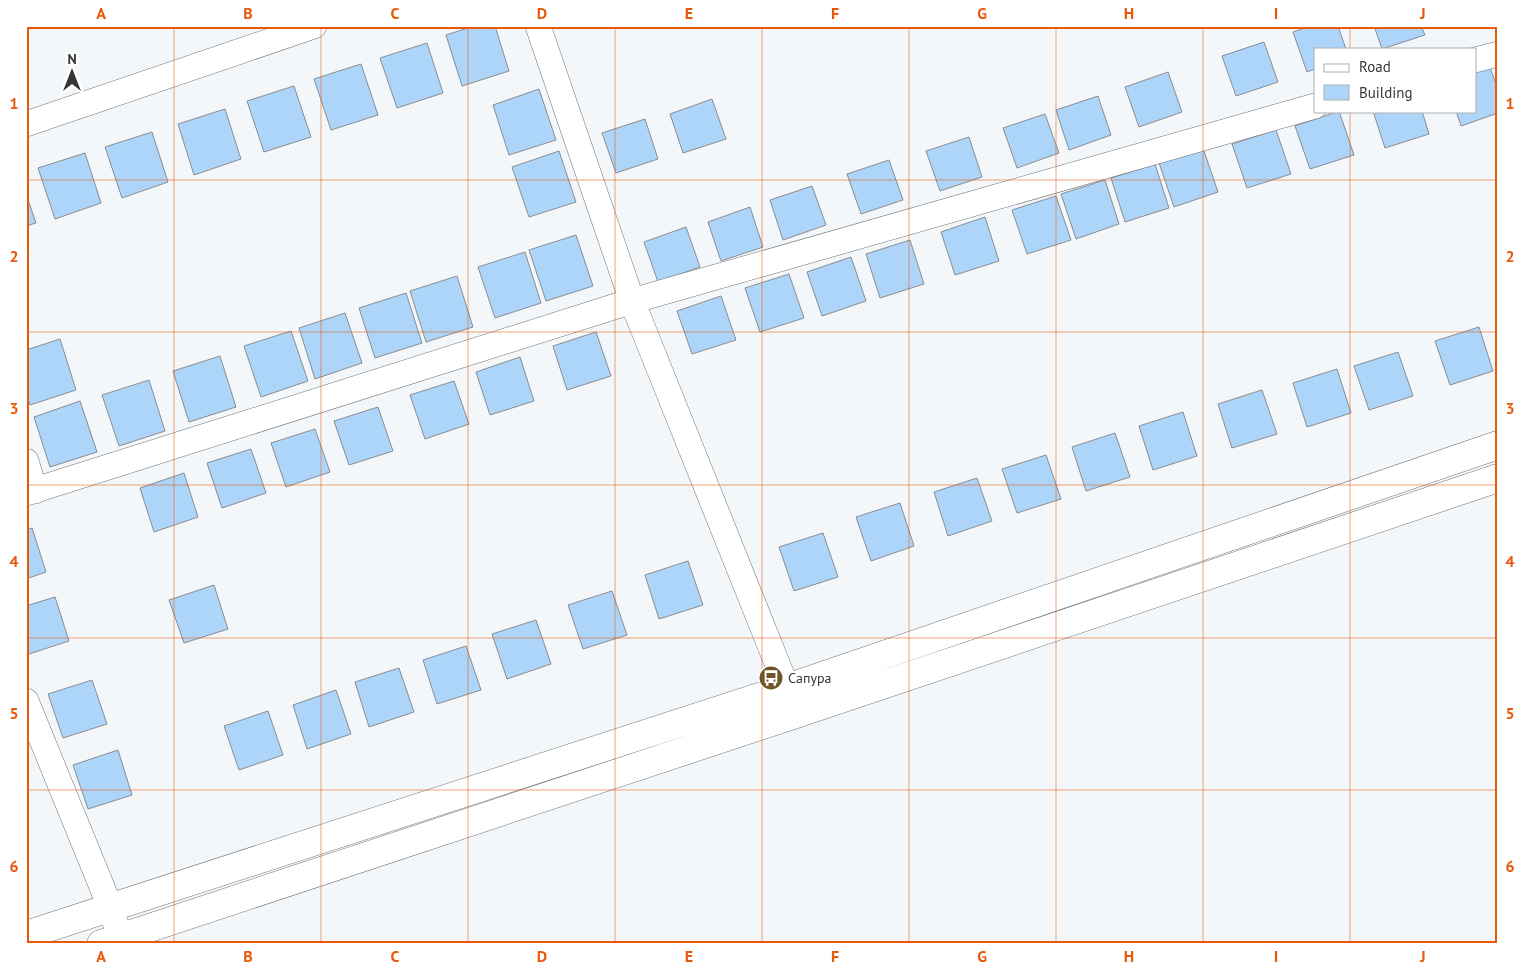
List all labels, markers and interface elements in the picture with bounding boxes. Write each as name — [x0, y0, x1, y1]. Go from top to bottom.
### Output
text: A — [96, 3, 106, 23]
text: B — [243, 3, 253, 23]
text: C — [391, 3, 400, 23]
text: D — [537, 3, 547, 23]
text: E — [685, 3, 693, 23]
text: F — [831, 3, 839, 23]
text: G — [977, 3, 987, 23]
text: H — [1124, 3, 1134, 23]
text: I — [1274, 3, 1278, 23]
text: J — [1419, 3, 1426, 23]
north arrow — [48, 48, 98, 98]
legend — [1314, 48, 1476, 112]
text: N — [67, 50, 77, 68]
text: Road — [1359, 57, 1391, 76]
text: Building — [1359, 83, 1413, 102]
text: 1 — [9, 93, 19, 113]
text: 1 — [1505, 93, 1515, 113]
text: 2 — [9, 246, 19, 266]
text: 2 — [1505, 246, 1515, 266]
text: 3 — [9, 398, 19, 418]
text: 3 — [1505, 398, 1515, 418]
text: 4 — [9, 551, 19, 571]
text: 4 — [1505, 551, 1515, 571]
bus stop icon: Сапура — [758, 665, 784, 691]
place label: Сапура — [788, 669, 832, 687]
text: 5 — [9, 703, 19, 723]
text: 5 — [1505, 703, 1515, 723]
text: 6 — [9, 856, 19, 876]
text: 6 — [1505, 856, 1515, 876]
text: A — [96, 946, 106, 966]
text: B — [243, 946, 253, 966]
text: C — [391, 946, 400, 966]
text: D — [537, 946, 547, 966]
text: E — [685, 946, 693, 966]
text: F — [831, 946, 839, 966]
text: G — [977, 946, 987, 966]
text: H — [1124, 946, 1134, 966]
text: I — [1274, 946, 1278, 966]
text: J — [1419, 946, 1426, 966]

